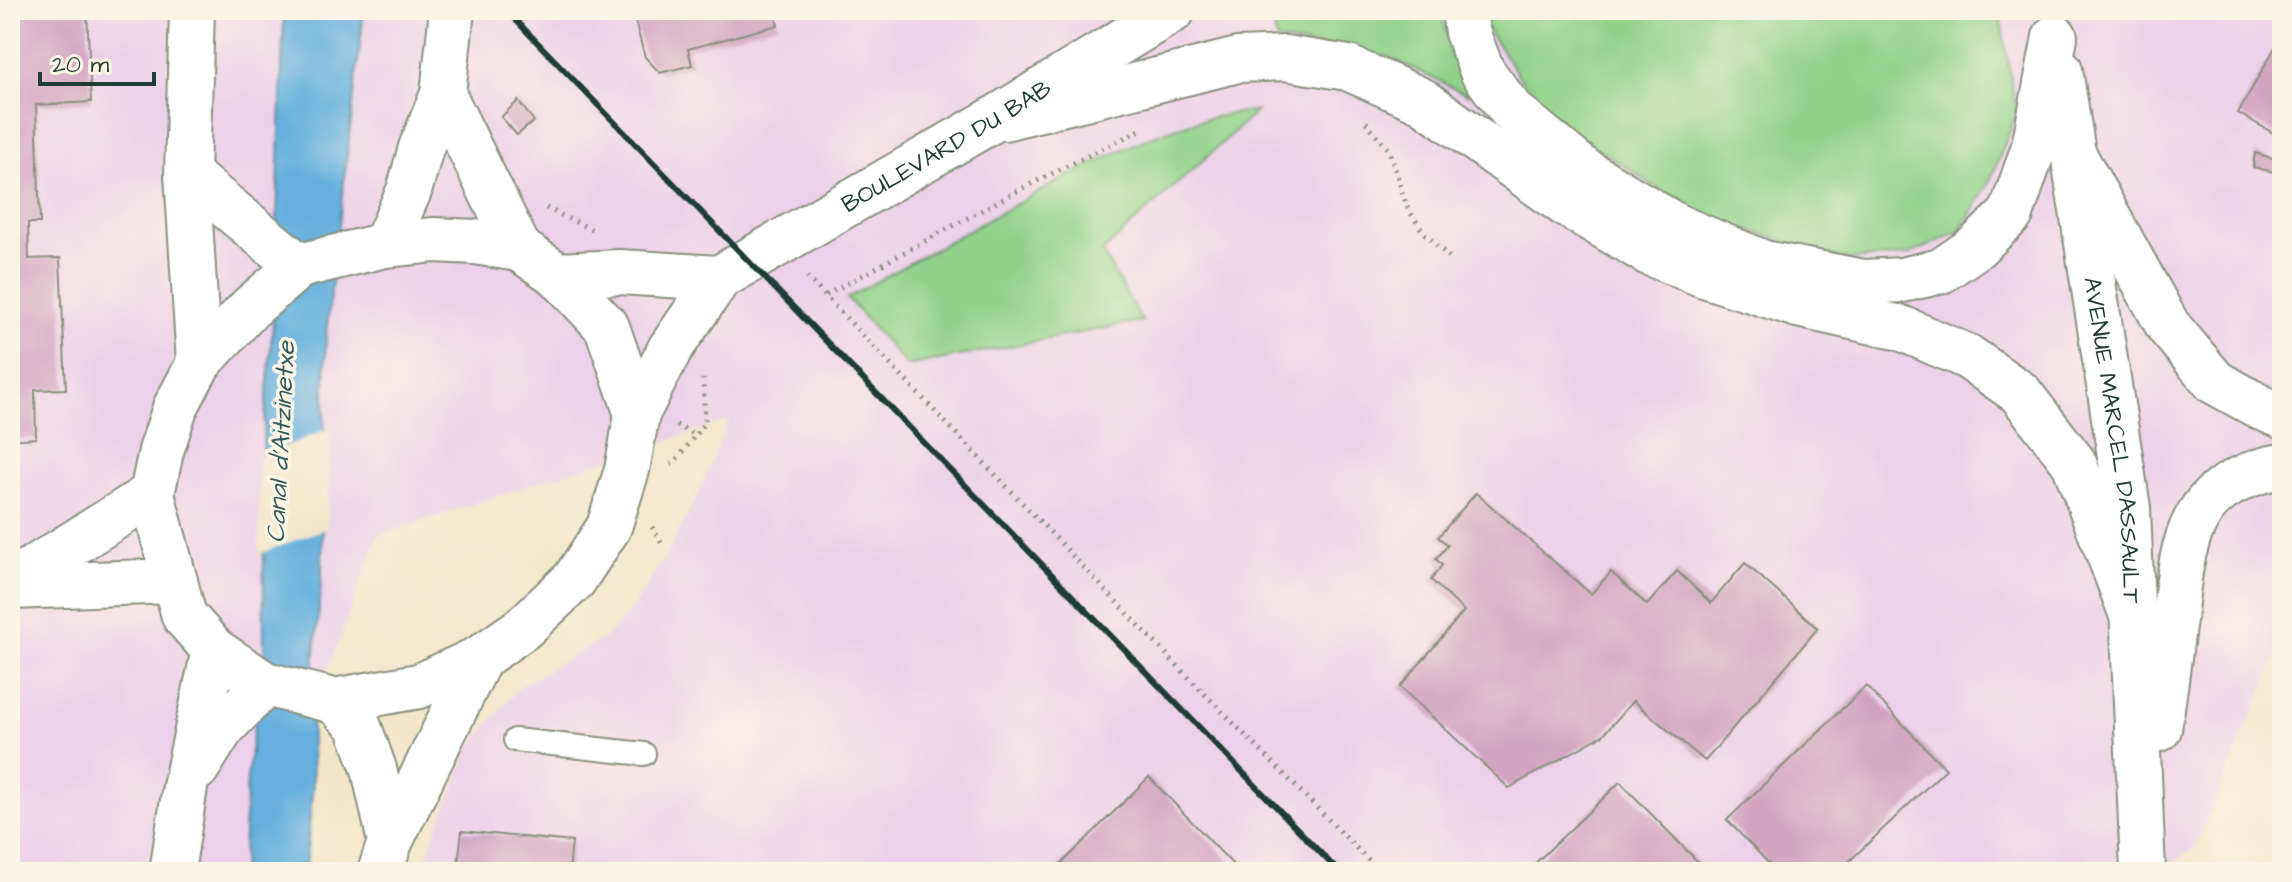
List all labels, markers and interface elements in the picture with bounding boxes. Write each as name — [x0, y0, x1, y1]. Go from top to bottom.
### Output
scale bar — [40, 36, 154, 86]
text: 20 m — [52, 48, 109, 82]
street label: BOULEVARD DU BAB — [835, 72, 1058, 222]
street label: AVENUE MARCEL DASSAULT — [2074, 275, 2148, 604]
water label: Canal d'Aitzinetxe — [258, 338, 304, 544]

